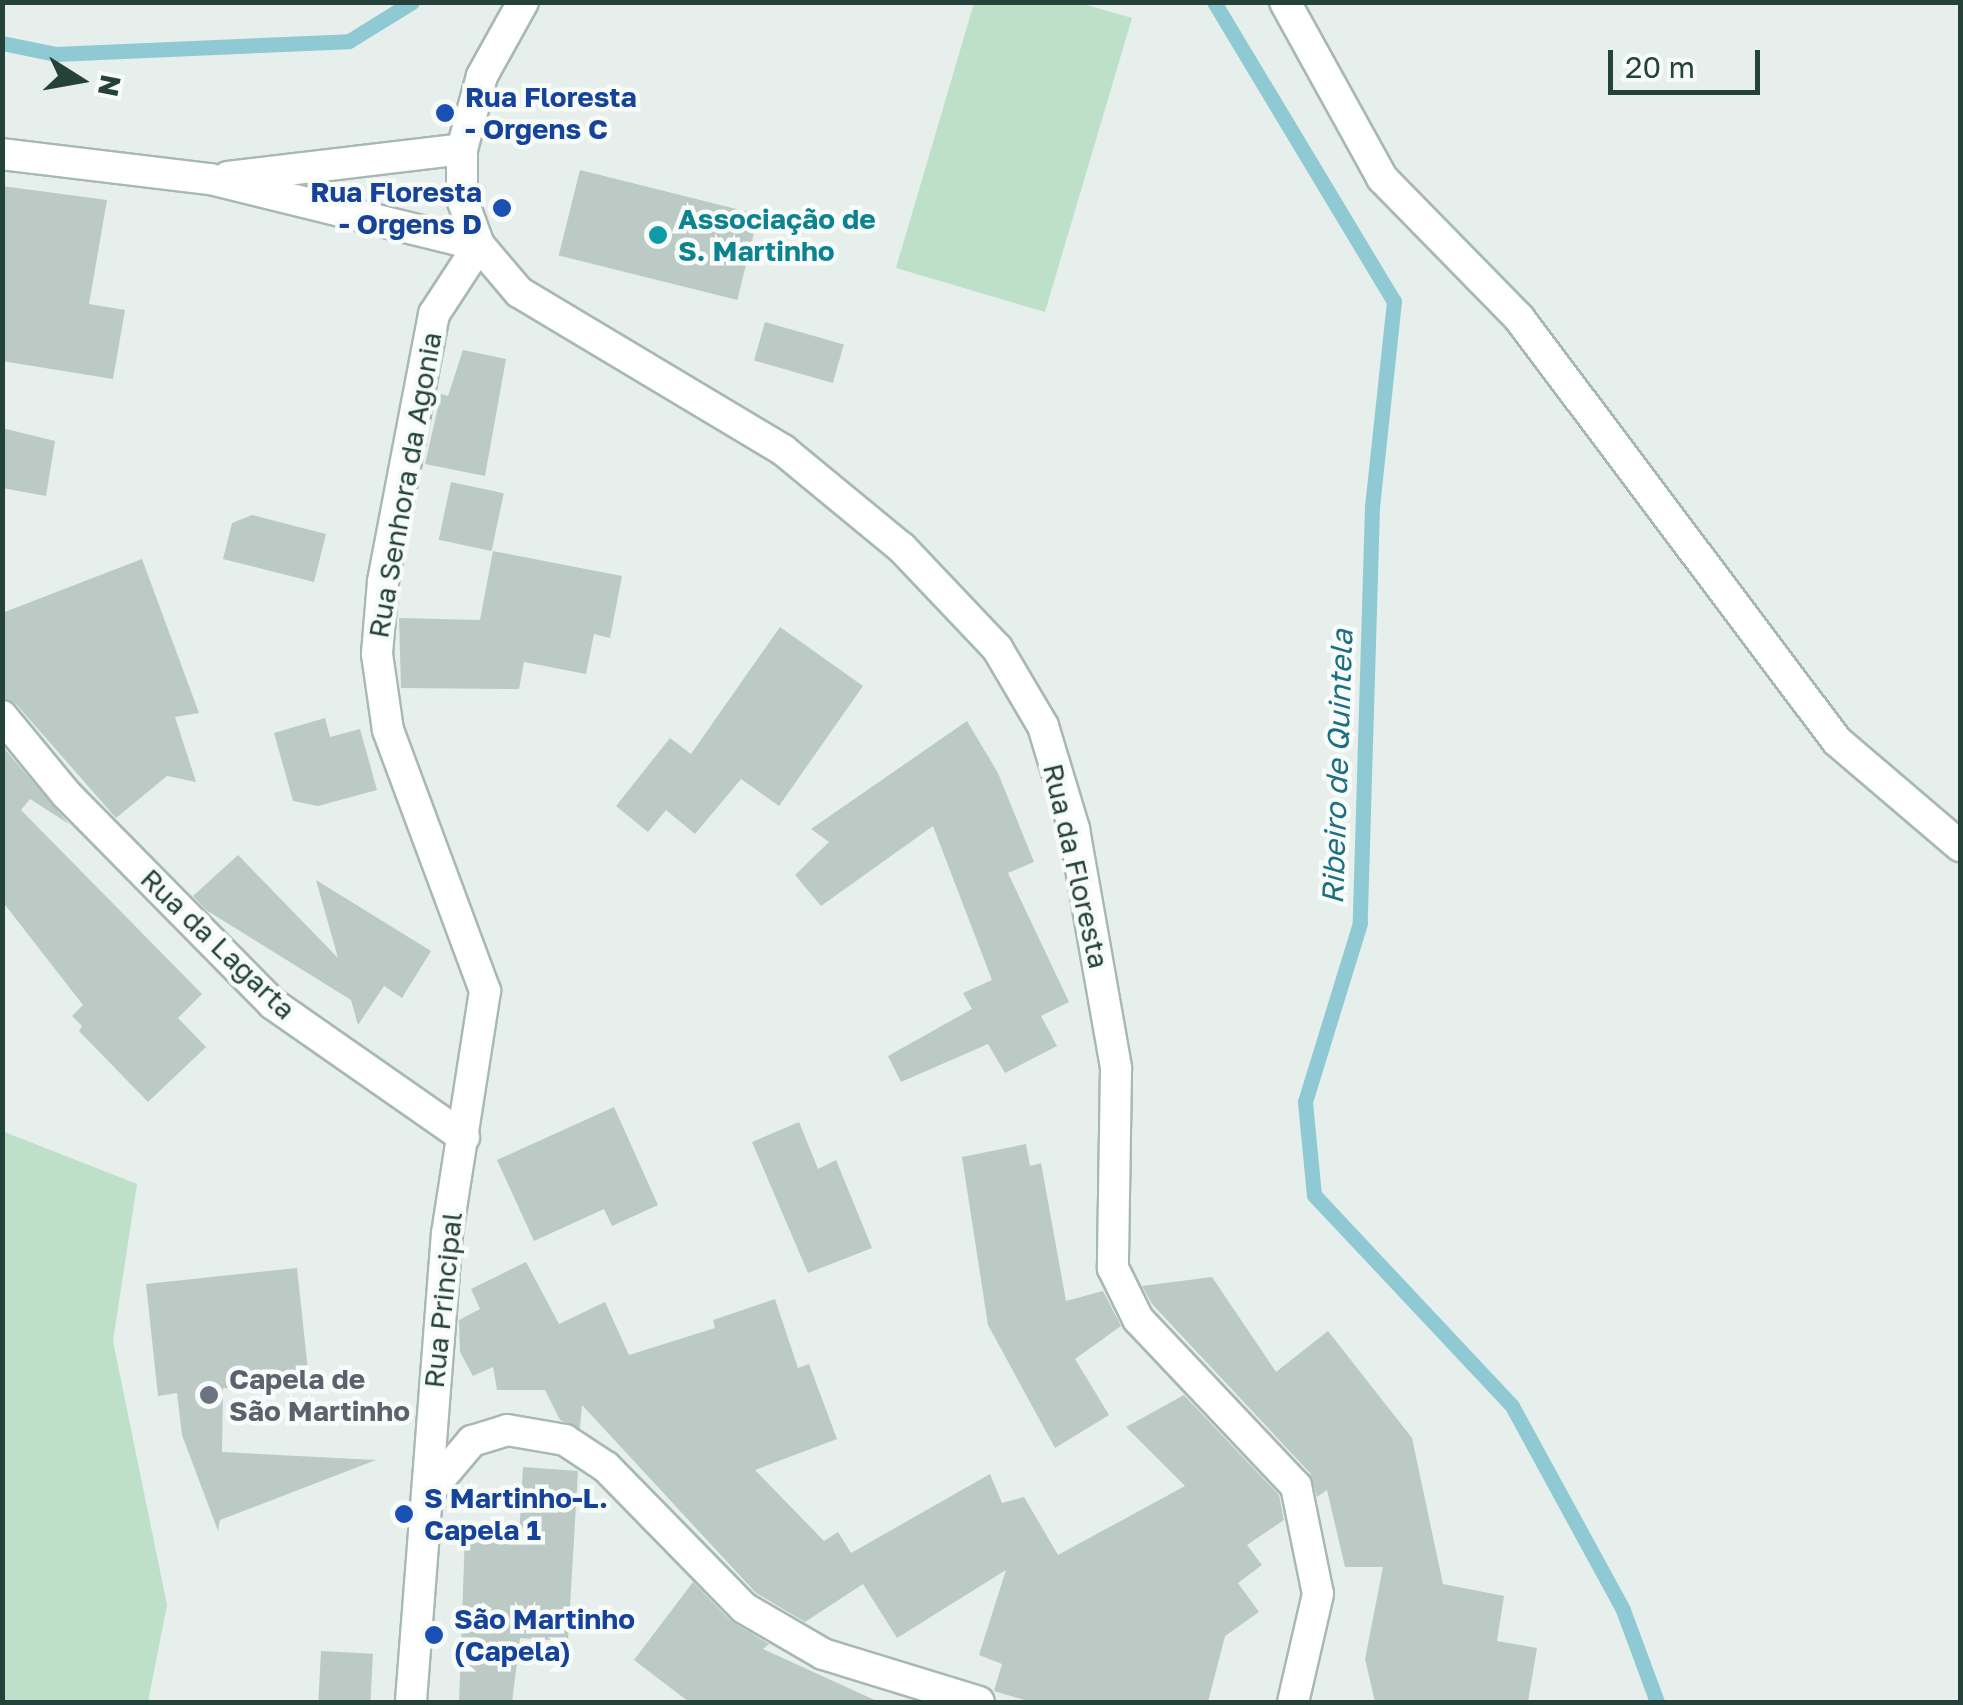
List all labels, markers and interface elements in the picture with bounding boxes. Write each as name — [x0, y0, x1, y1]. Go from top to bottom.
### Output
north arrow — [30, 30, 130, 130]
scale bar — [1613, 30, 1766, 92]
text: 20 m — [1625, 49, 1695, 85]
text: N — [92, 72, 128, 99]
place label: Rua Floresta - Orgens C — [465, 80, 637, 146]
marker: Rua Floresta - Orgens C — [434, 102, 456, 124]
place label: Rua Floresta - Orgens D — [310, 175, 482, 241]
marker: Rua Floresta - Orgens D — [491, 197, 513, 219]
place label: Associação de S. Martinho — [678, 202, 876, 268]
marker: Associação de S. Martinho — [647, 224, 669, 246]
street label: Rua Senhora da Agonia — [362, 329, 448, 641]
water label: Ribeiro de Quintela — [1314, 629, 1360, 905]
street label: Rua da Floresta — [1036, 760, 1116, 972]
street label: Rua da Lagarta — [134, 862, 302, 1026]
street label: Rua Principal — [417, 1210, 469, 1390]
place label: Capela de São Martinho — [229, 1362, 410, 1428]
marker: Capela de São Martinho — [198, 1384, 220, 1406]
place label: S Martinho-L. Capela 1 — [424, 1481, 608, 1547]
marker: S Martinho-L. Capela 1 — [393, 1503, 415, 1525]
place label: São Martinho (Capela) — [454, 1602, 635, 1668]
marker: São Martinho (Capela) — [423, 1624, 445, 1646]

